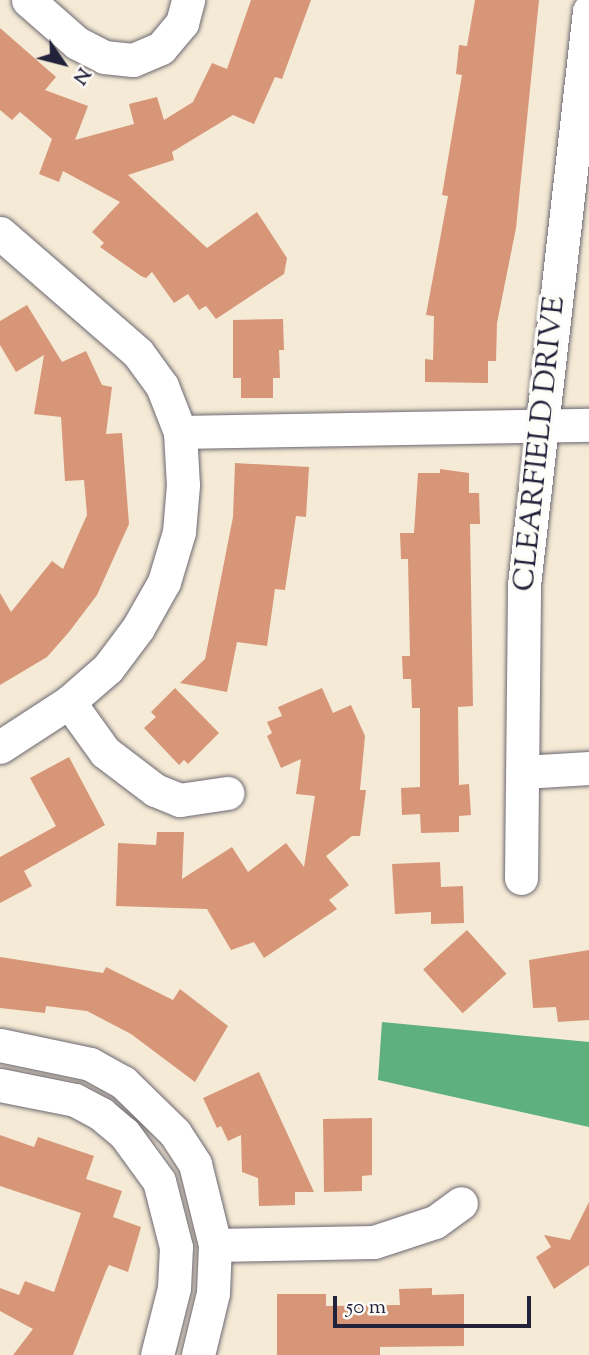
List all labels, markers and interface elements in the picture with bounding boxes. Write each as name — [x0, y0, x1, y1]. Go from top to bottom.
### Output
north arrow — [28, 28, 98, 98]
text: N — [65, 61, 96, 89]
street label: CLEARFIELD DRIVE — [508, 295, 574, 593]
scale bar — [337, 1282, 535, 1326]
text: 50 m — [346, 1293, 386, 1323]

